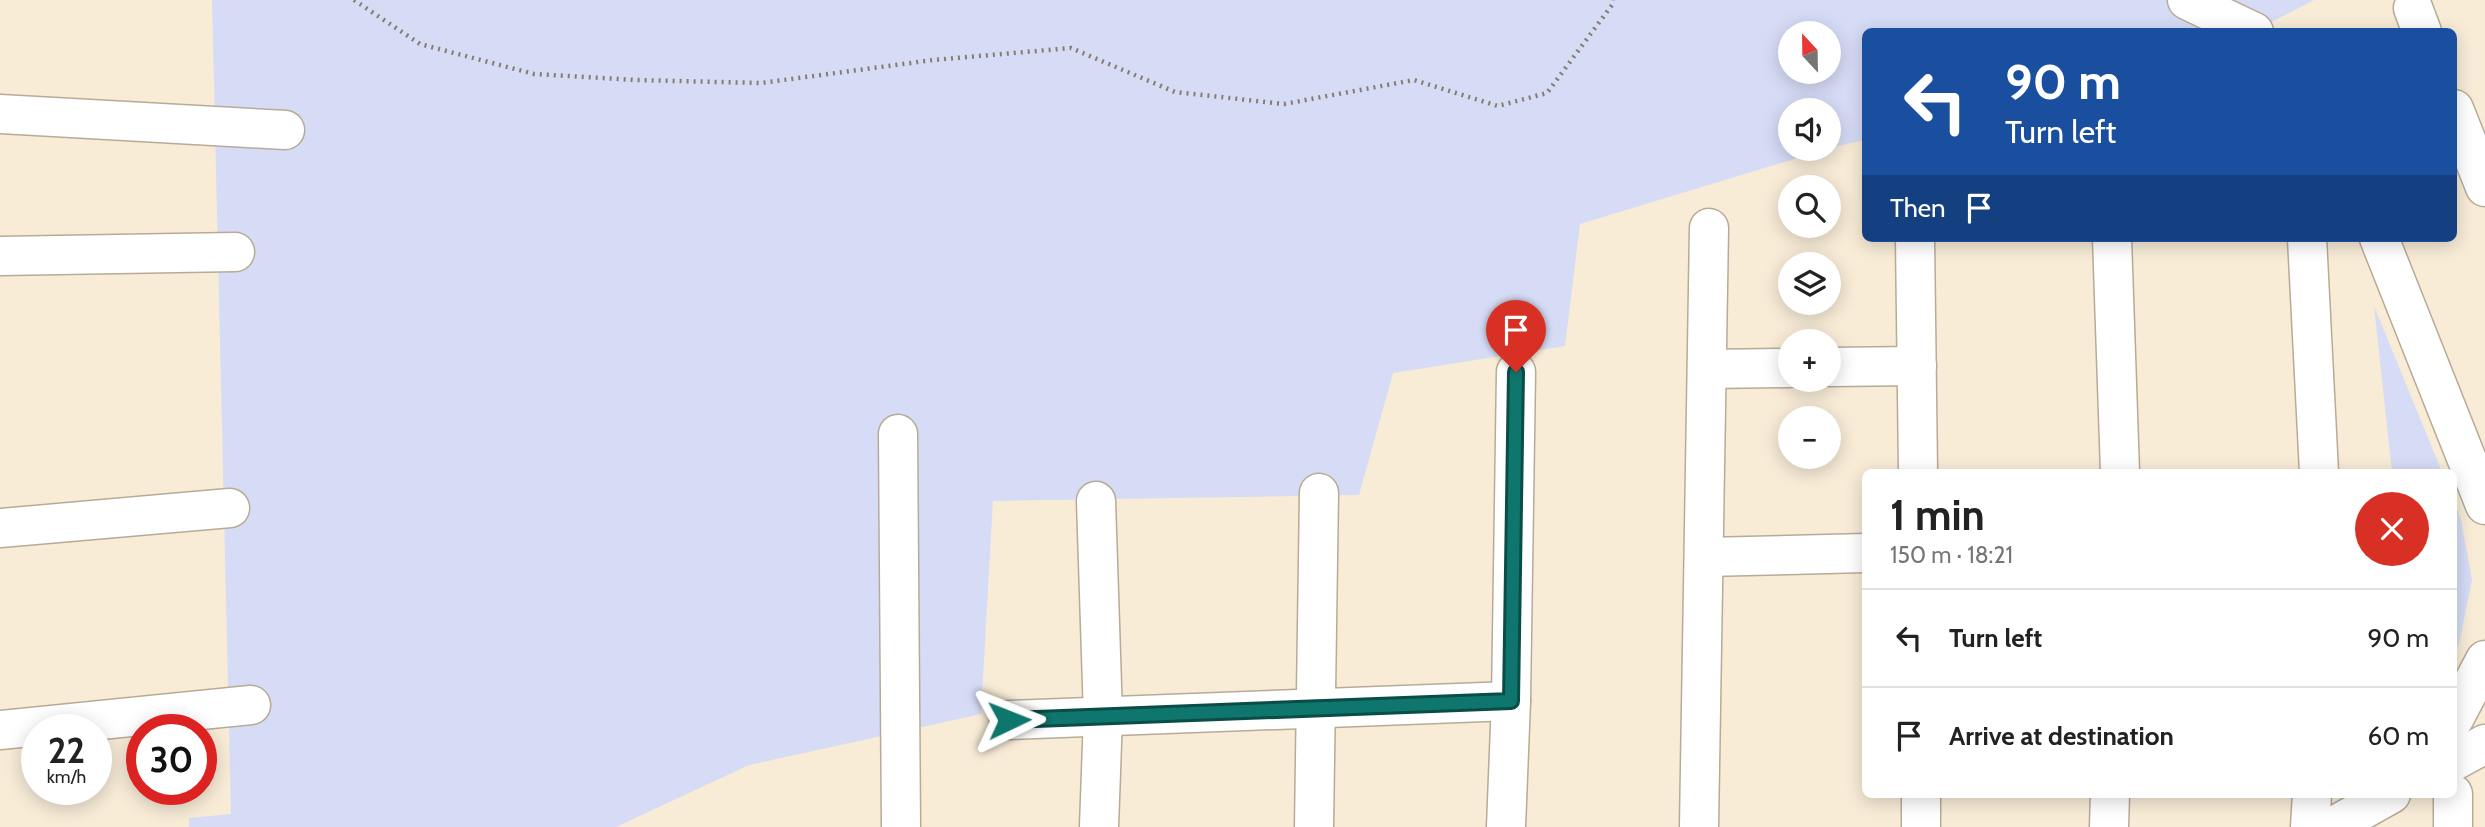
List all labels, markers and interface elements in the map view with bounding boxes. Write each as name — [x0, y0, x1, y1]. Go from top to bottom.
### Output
north arrow — [1778, 21, 1841, 84]
map controls — [1778, 21, 1841, 469]
text: 90 m — [2005, 52, 2121, 111]
icon: left — [1890, 56, 1981, 147]
button: sound — [1778, 98, 1841, 161]
text: Turn left — [2005, 112, 2116, 151]
button: search — [1778, 175, 1841, 238]
icon: arrive — [1960, 189, 1998, 227]
text: Then — [1890, 192, 1946, 224]
button: layers — [1778, 252, 1841, 315]
pin — [1486, 300, 1546, 372]
icon: arrive — [1497, 311, 1535, 349]
button: + — [1778, 329, 1841, 392]
button: − — [1778, 406, 1841, 469]
text: 1 min — [1890, 489, 1985, 541]
button: close — [2355, 492, 2429, 566]
text: 150 m · 18:21 — [1890, 541, 2013, 569]
icon: left — [1890, 619, 1928, 657]
text: Turn left — [1949, 622, 2042, 654]
text: 90 m — [2367, 622, 2429, 654]
position arrow — [972, 683, 1046, 757]
speed limit sign: 30 — [126, 714, 217, 805]
icon: arrive — [1890, 717, 1928, 755]
text: Arrive at destination — [1949, 720, 2174, 752]
text: 60 m — [2367, 720, 2429, 752]
text: 22 — [48, 729, 85, 772]
text: km/h — [47, 766, 86, 788]

